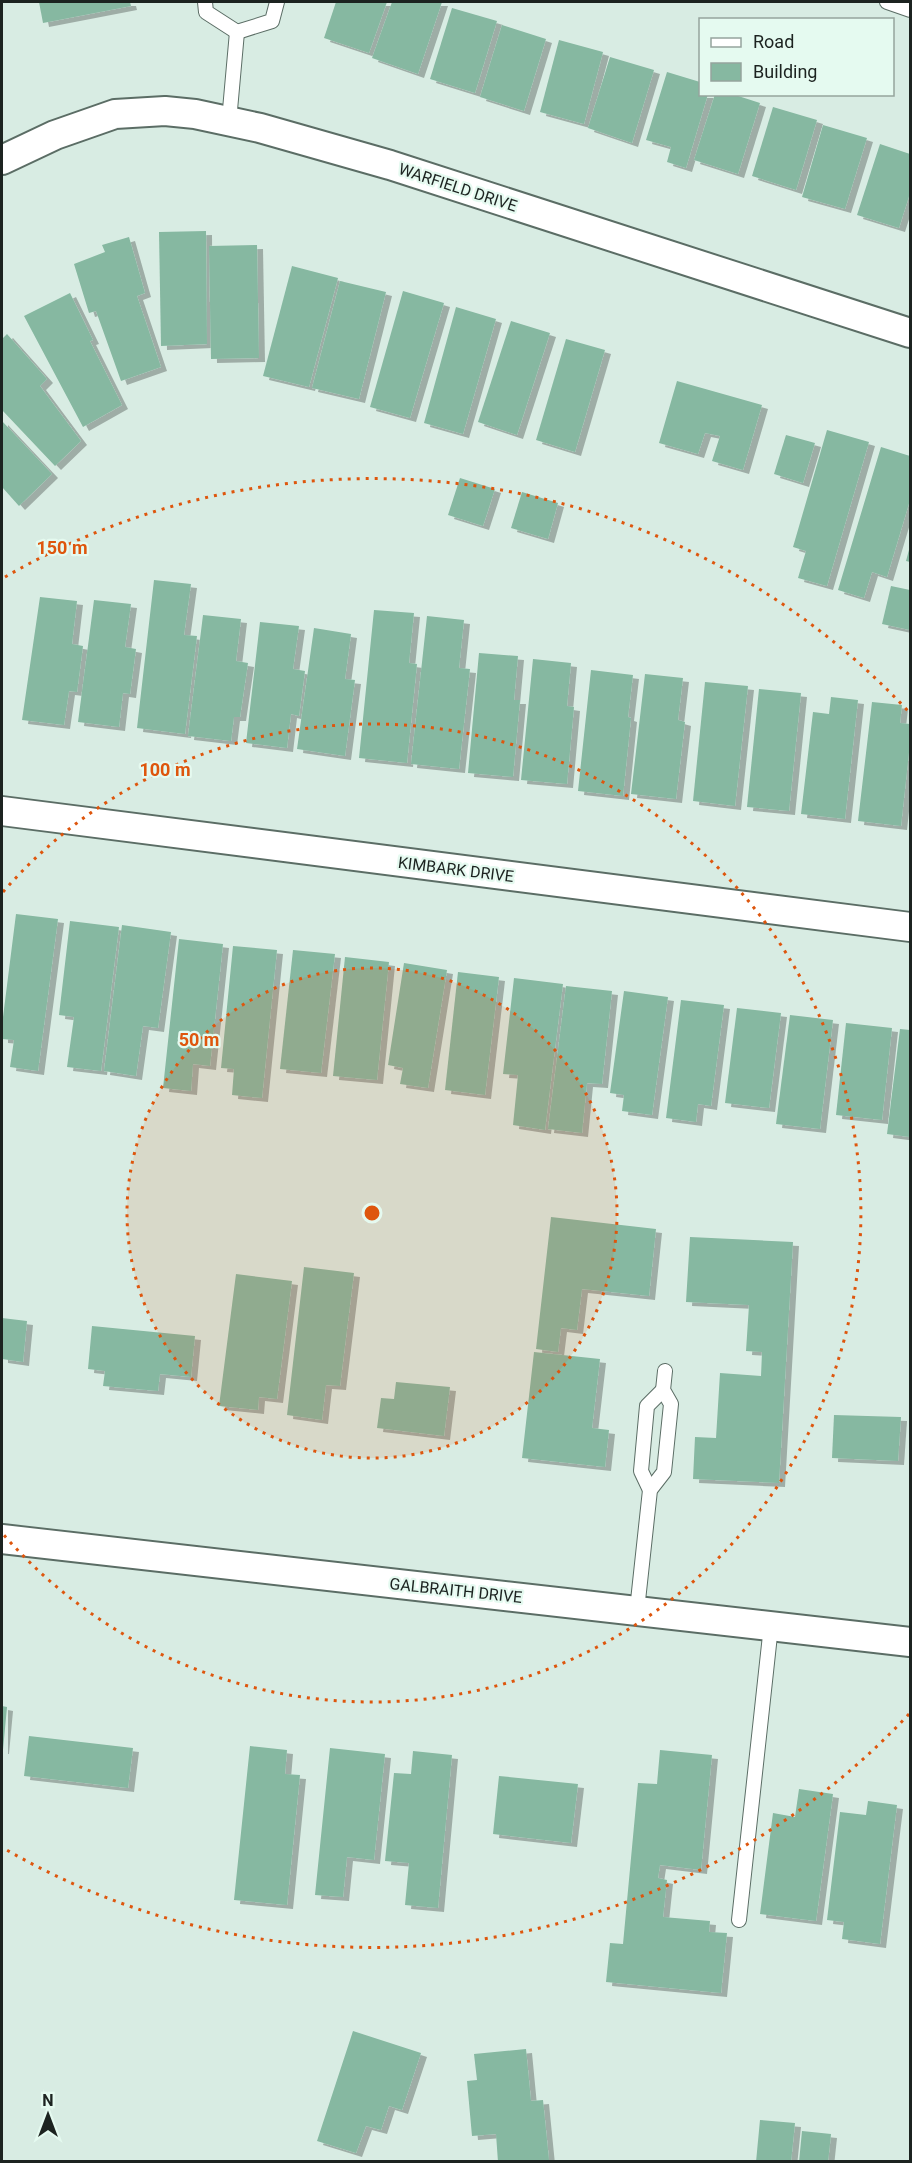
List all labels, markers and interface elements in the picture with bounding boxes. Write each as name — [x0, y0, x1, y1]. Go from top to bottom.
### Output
legend — [699, 18, 894, 96]
text: Road — [753, 31, 794, 52]
text: Building — [753, 61, 817, 82]
street label: WARFIELD DRIVE — [396, 159, 520, 216]
text: 150 m — [36, 537, 88, 558]
text: 100 m — [139, 759, 191, 780]
street label: KIMBARK DRIVE — [397, 853, 515, 886]
text: 50 m — [179, 1029, 219, 1050]
centre of rings — [362, 1203, 382, 1223]
street label: GALBRAITH DRIVE — [389, 1574, 523, 1607]
north arrow — [18, 2085, 78, 2145]
text: N — [42, 2091, 54, 2110]

